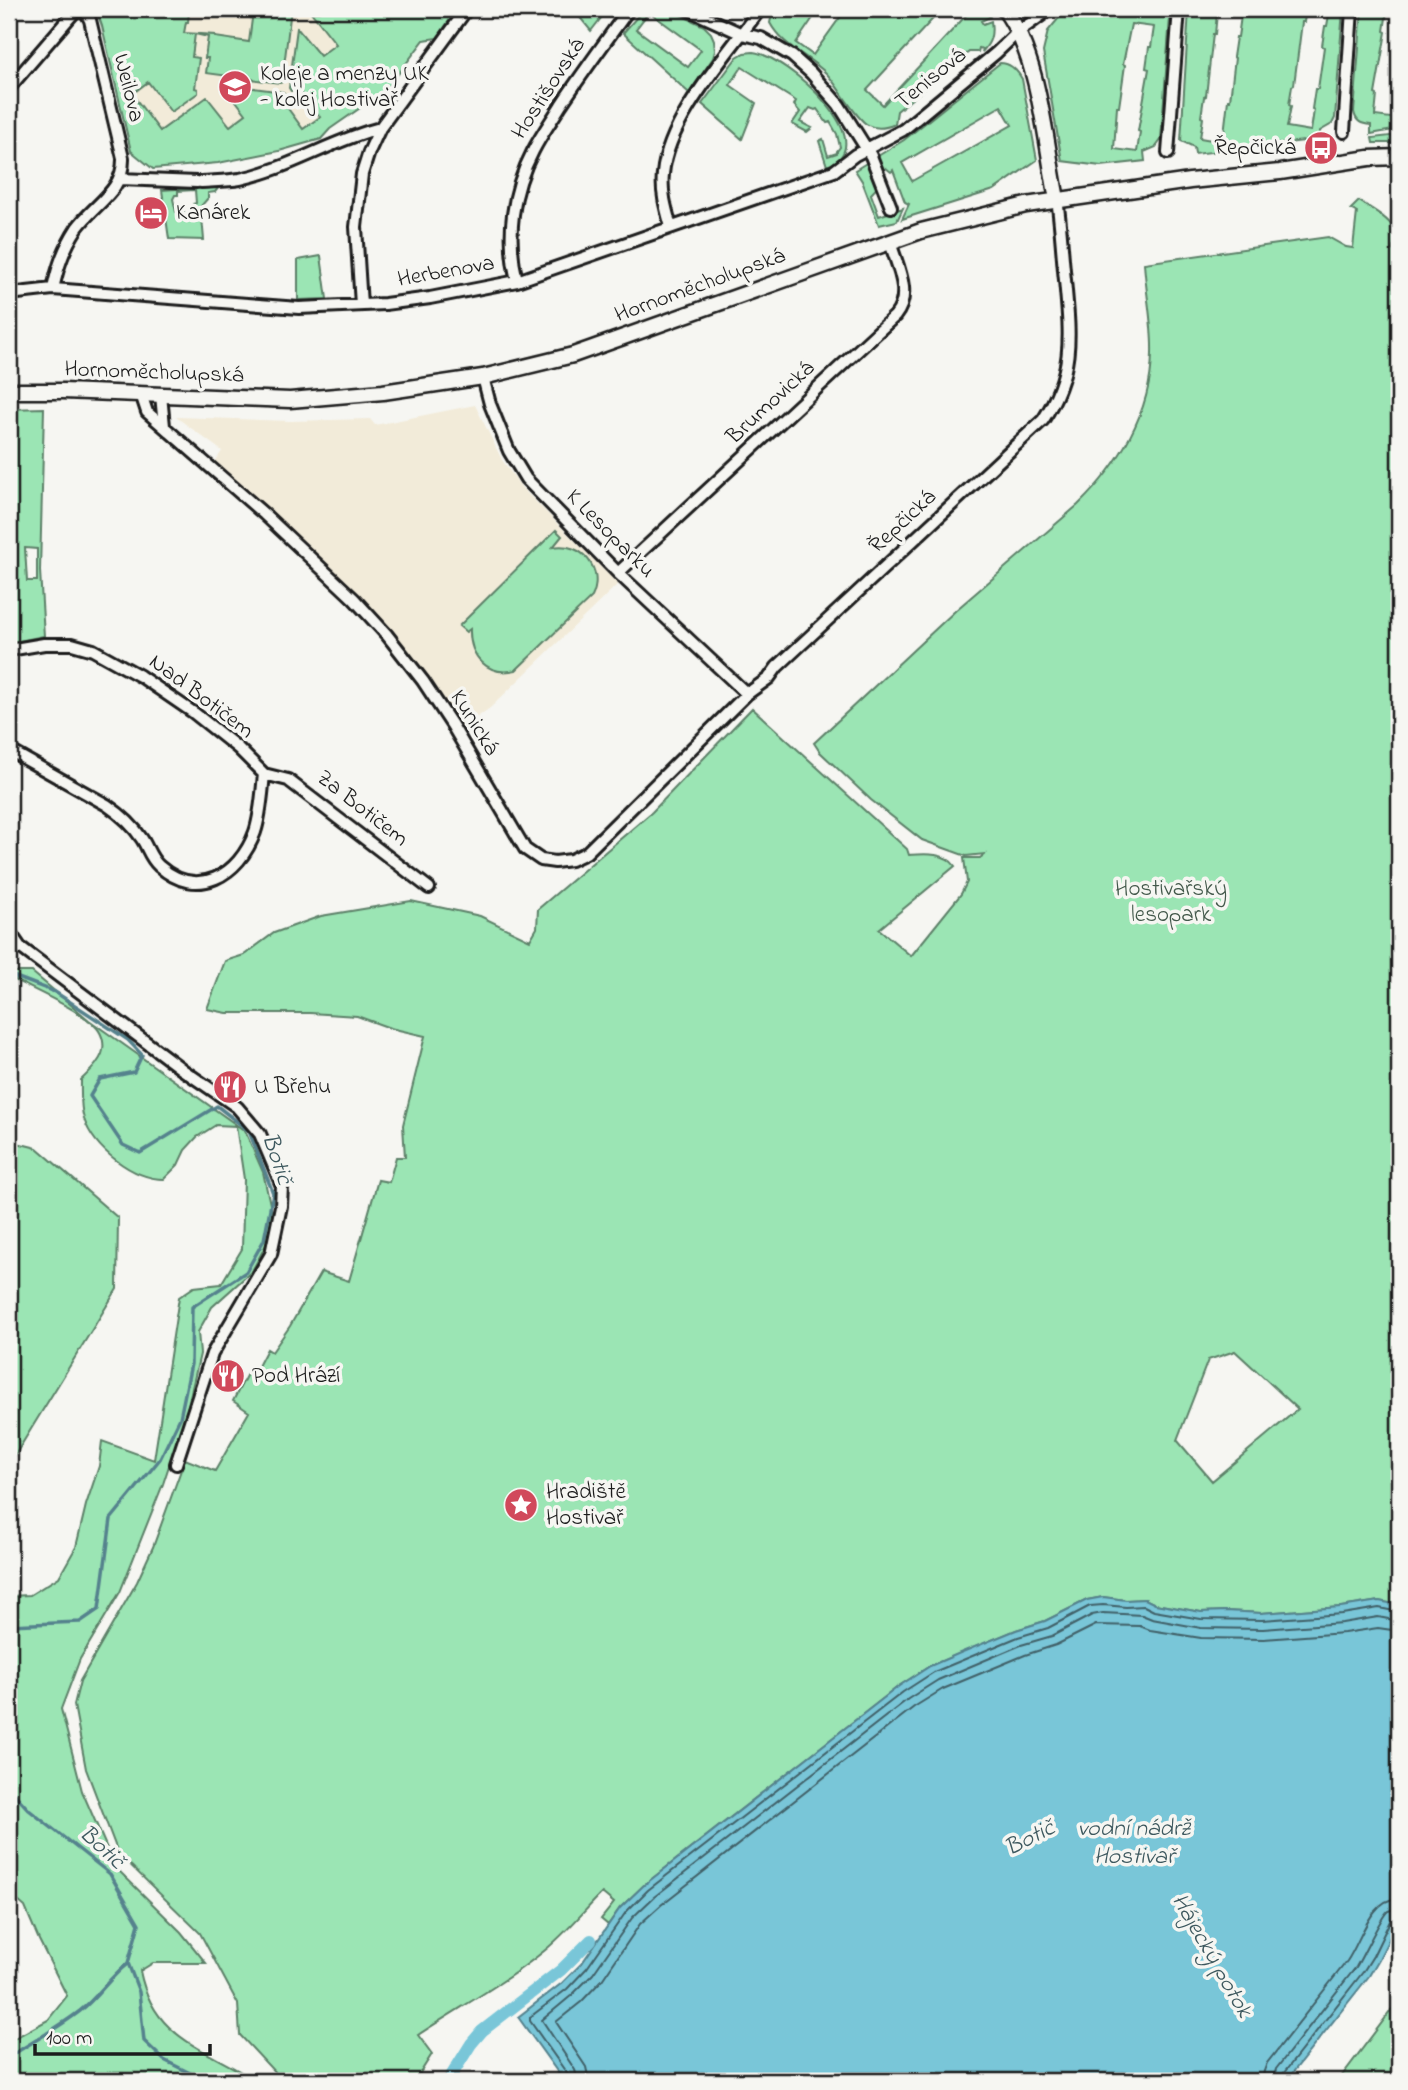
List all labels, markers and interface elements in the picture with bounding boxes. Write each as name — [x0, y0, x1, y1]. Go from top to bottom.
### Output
street label: Hostišovská — [504, 32, 594, 146]
street label: Tenisová — [888, 40, 974, 118]
street label: Weilova — [104, 50, 152, 126]
place label: Koleje a menzy UK - kolej Hostivař — [260, 58, 430, 117]
school or university icon: Koleje a menzy UK - kolej Hostivař — [216, 68, 254, 106]
bus stop icon: Řepčická — [1302, 129, 1340, 167]
place label: Řepčická — [1214, 132, 1296, 165]
hotel icon: Kanárek — [132, 194, 170, 232]
place label: Kanárek — [176, 197, 251, 230]
street label: Hornoměcholupská — [610, 240, 790, 332]
street label: Herbenova — [395, 247, 497, 297]
street label: Hornoměcholupská — [64, 353, 244, 393]
street label: Brumovická — [719, 353, 823, 453]
street label: K Lesoparku — [558, 482, 662, 586]
street label: Řepčická — [862, 482, 944, 562]
street label: Nad Botičem — [141, 646, 261, 748]
street label: Kunická — [441, 684, 507, 762]
street label: Za Botičem — [309, 762, 415, 856]
park label: Hostivařský lesopark — [1115, 873, 1227, 932]
restaurant icon: U Břehu — [211, 1068, 249, 1106]
place label: U Břehu — [254, 1071, 331, 1104]
water label: Botič — [251, 1129, 302, 1192]
restaurant icon: Pod Hrází — [209, 1357, 247, 1395]
place label: Pod Hrází — [252, 1360, 340, 1393]
place label: Hradiště Hostivař — [546, 1476, 626, 1535]
place icon: Hradiště Hostivař — [502, 1486, 540, 1524]
water label: Botič — [999, 1810, 1064, 1866]
water label: vodní nádrž Hostivař — [1078, 1812, 1192, 1875]
water label: Botič — [70, 1818, 134, 1881]
water label: Hájecký potok — [1161, 1887, 1261, 2026]
scale bar — [35, 2013, 210, 2057]
text: 100 m — [46, 2024, 92, 2054]

